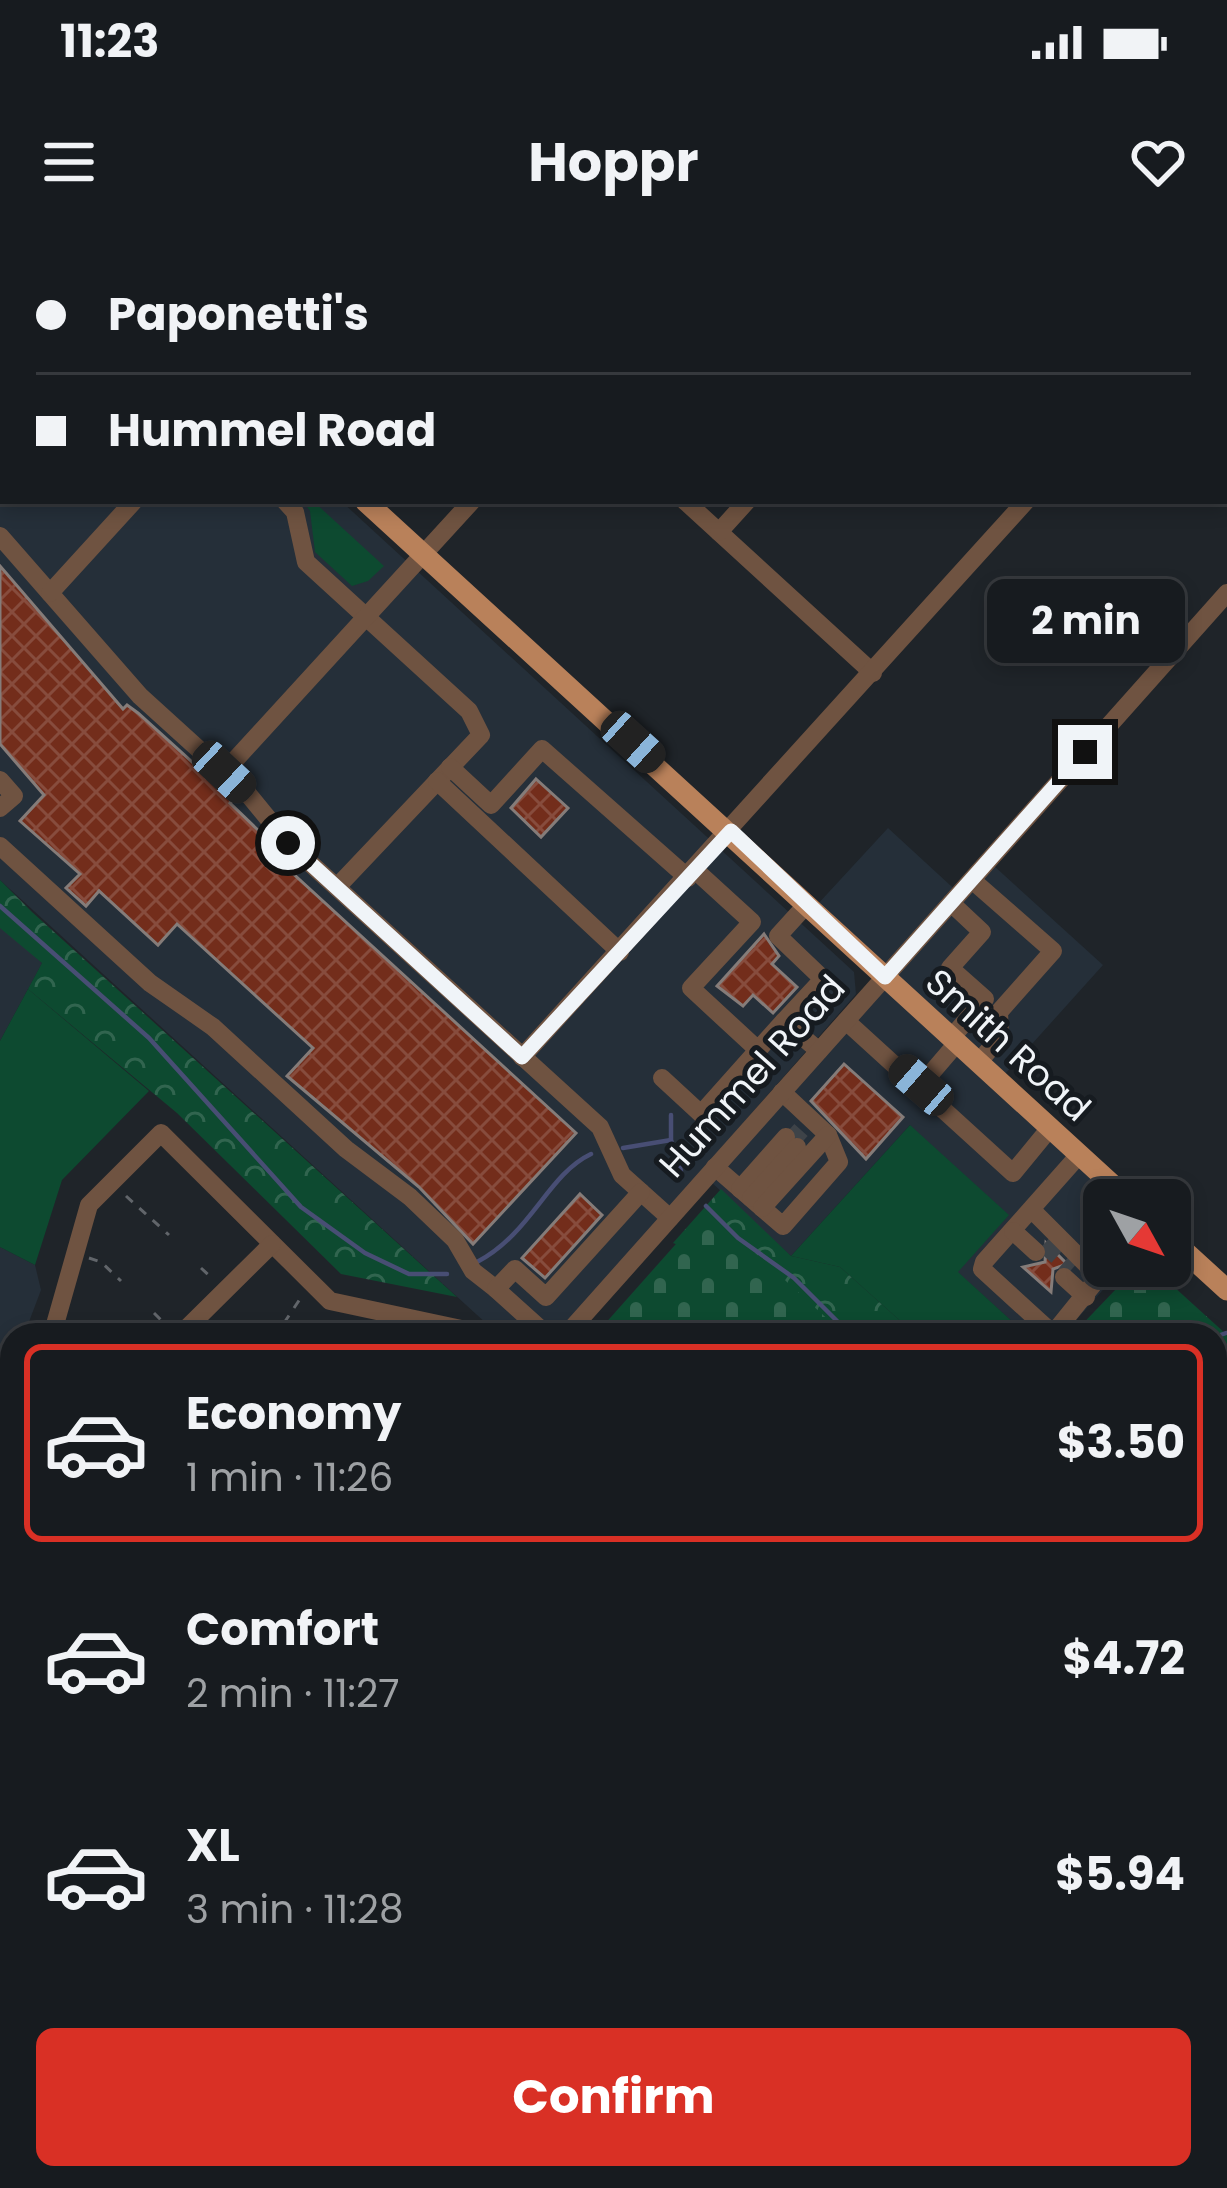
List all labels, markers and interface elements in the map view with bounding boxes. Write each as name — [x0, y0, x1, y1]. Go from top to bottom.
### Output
text: 11:23 — [60, 10, 160, 73]
text: Hoppr — [528, 124, 699, 200]
icon: menu — [36, 129, 102, 195]
icon: heart — [1125, 129, 1191, 195]
text: Paponetti's — [108, 283, 369, 346]
text: Hummel Road — [108, 399, 436, 462]
callout: 2 min — [986, 578, 1184, 662]
text: 2 min — [1031, 593, 1141, 648]
car — [594, 705, 672, 779]
route end — [1058, 725, 1112, 779]
car — [185, 734, 263, 810]
route start — [261, 816, 315, 870]
street label: Smith Road — [914, 957, 1102, 1133]
street label: Hummel Road — [647, 964, 857, 1188]
car — [882, 1048, 960, 1122]
north arrow — [1083, 1179, 1191, 1287]
map controls — [1083, 1179, 1191, 1287]
text: Economy — [186, 1382, 401, 1445]
icon: car — [42, 1389, 150, 1497]
text: $3.50 — [1057, 1411, 1185, 1474]
text: 1 min · 11:26 — [186, 1450, 393, 1505]
text: Comfort — [186, 1598, 379, 1661]
icon: car — [42, 1605, 150, 1713]
text: $4.72 — [1062, 1627, 1185, 1690]
text: 2 min · 11:27 — [186, 1666, 400, 1721]
text: XL — [186, 1814, 240, 1877]
icon: car — [42, 1821, 150, 1929]
text: $5.94 — [1055, 1843, 1185, 1906]
text: 3 min · 11:28 — [186, 1882, 404, 1937]
button: Confirm — [36, 2028, 1191, 2166]

